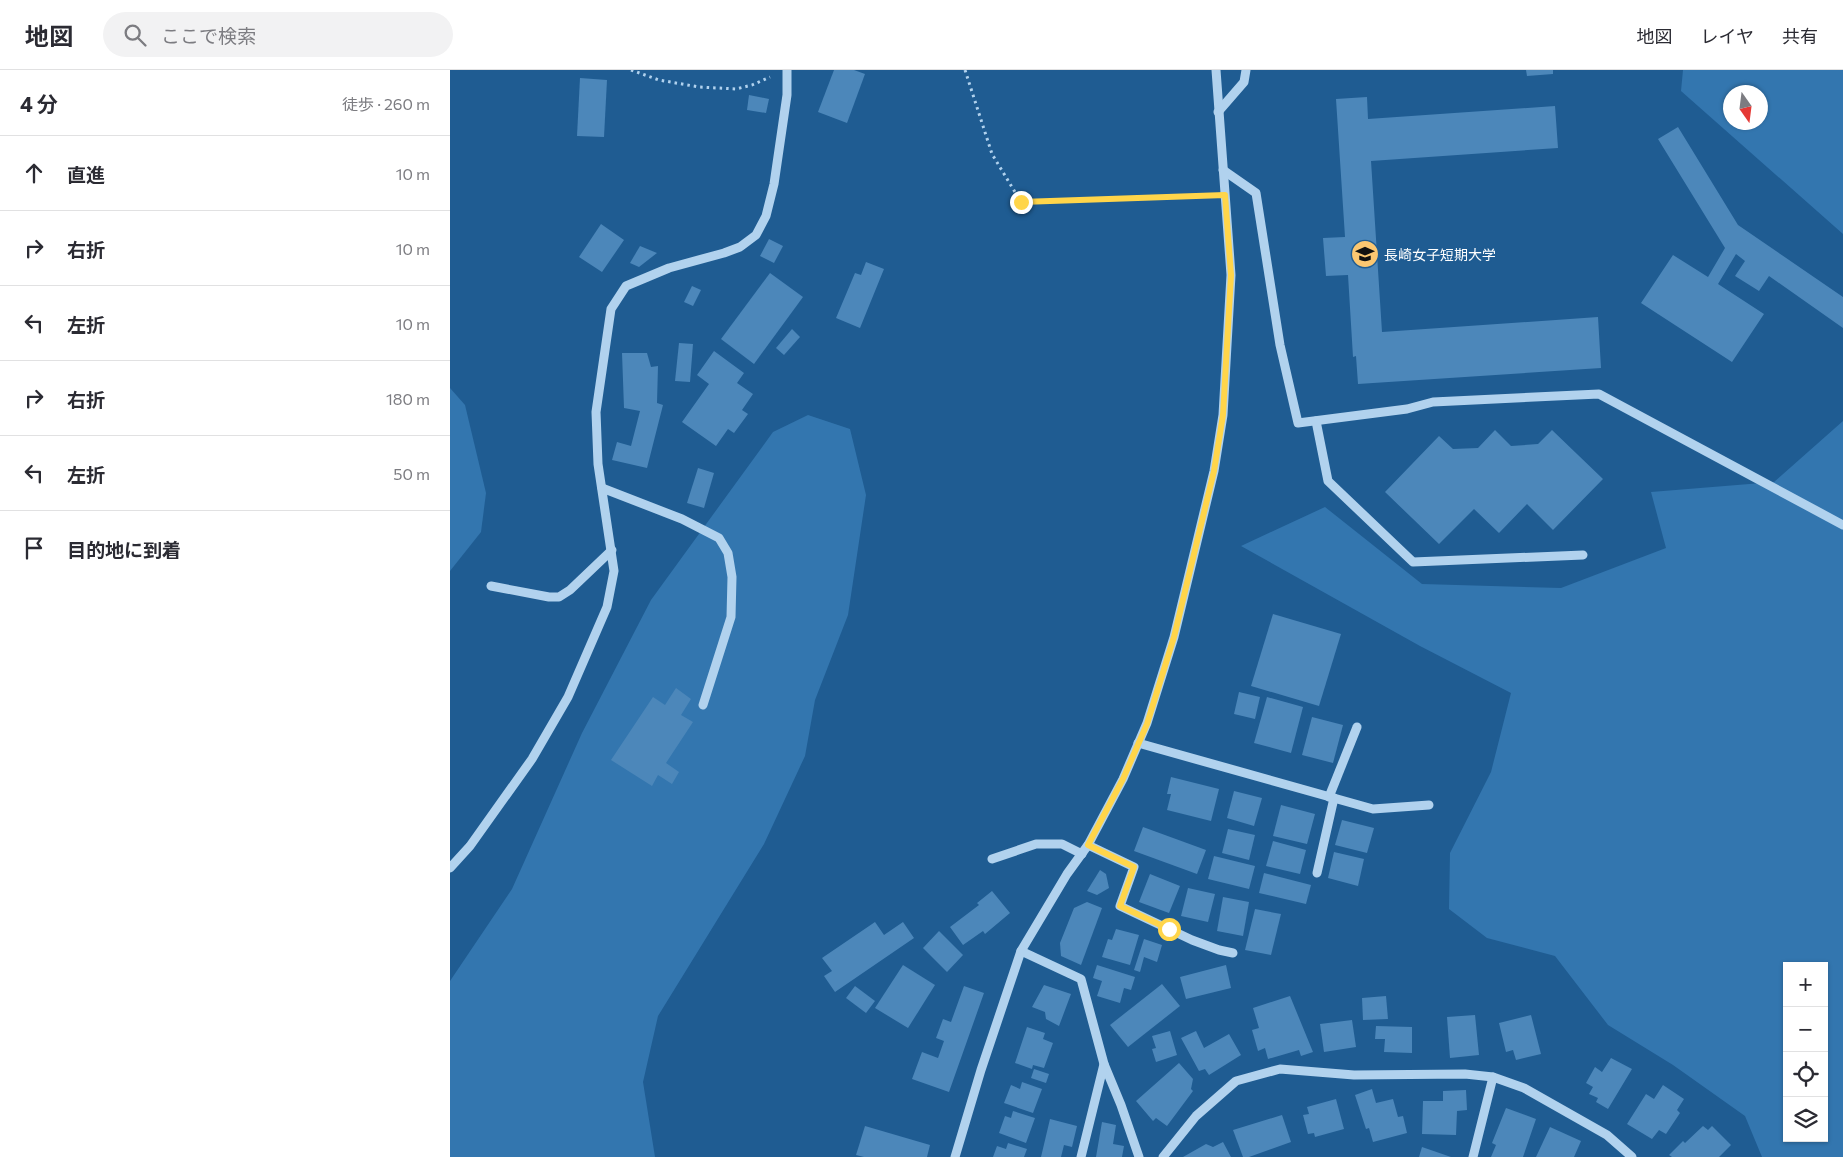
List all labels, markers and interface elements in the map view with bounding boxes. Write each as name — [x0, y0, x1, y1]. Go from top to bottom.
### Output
search box — [103, 12, 453, 57]
text: 地図 — [25, 21, 73, 50]
icon: search — [121, 21, 149, 49]
text: ここで検索 — [161, 24, 256, 47]
text: 地図 — [1637, 25, 1673, 47]
text: レイヤ — [1701, 25, 1754, 47]
text: 共有 — [1782, 25, 1818, 47]
north arrow — [1723, 85, 1768, 130]
text: 4 分 — [20, 91, 58, 116]
text: 徒歩 · 260 m — [342, 94, 430, 113]
icon: ahead — [20, 159, 48, 187]
text: 直進 — [67, 163, 105, 186]
text: 10 m — [396, 164, 430, 183]
route end — [1010, 191, 1033, 214]
icon: right — [20, 234, 48, 262]
text: 右折 — [67, 238, 105, 261]
text: 10 m — [396, 239, 430, 258]
school or university icon: 長崎女子短期大学 — [1350, 239, 1380, 269]
place label: 長崎女子短期大学 — [1384, 246, 1496, 263]
icon: left — [20, 309, 48, 337]
text: 左折 — [67, 313, 105, 336]
text: 10 m — [396, 314, 430, 333]
icon: right — [20, 384, 48, 412]
text: 右折 — [67, 388, 105, 411]
text: 180 m — [386, 389, 430, 408]
icon: left — [20, 459, 48, 487]
text: 左折 — [67, 463, 105, 486]
text: 50 m — [393, 464, 430, 483]
icon: arrive — [20, 534, 48, 562]
text: 目的地に到着 — [67, 538, 181, 561]
route start — [1158, 918, 1181, 941]
map controls — [1783, 962, 1828, 1142]
button: + — [1783, 962, 1828, 1007]
button: − — [1783, 1007, 1828, 1052]
button: locate — [1783, 1052, 1828, 1097]
button: layers — [1783, 1097, 1828, 1142]

